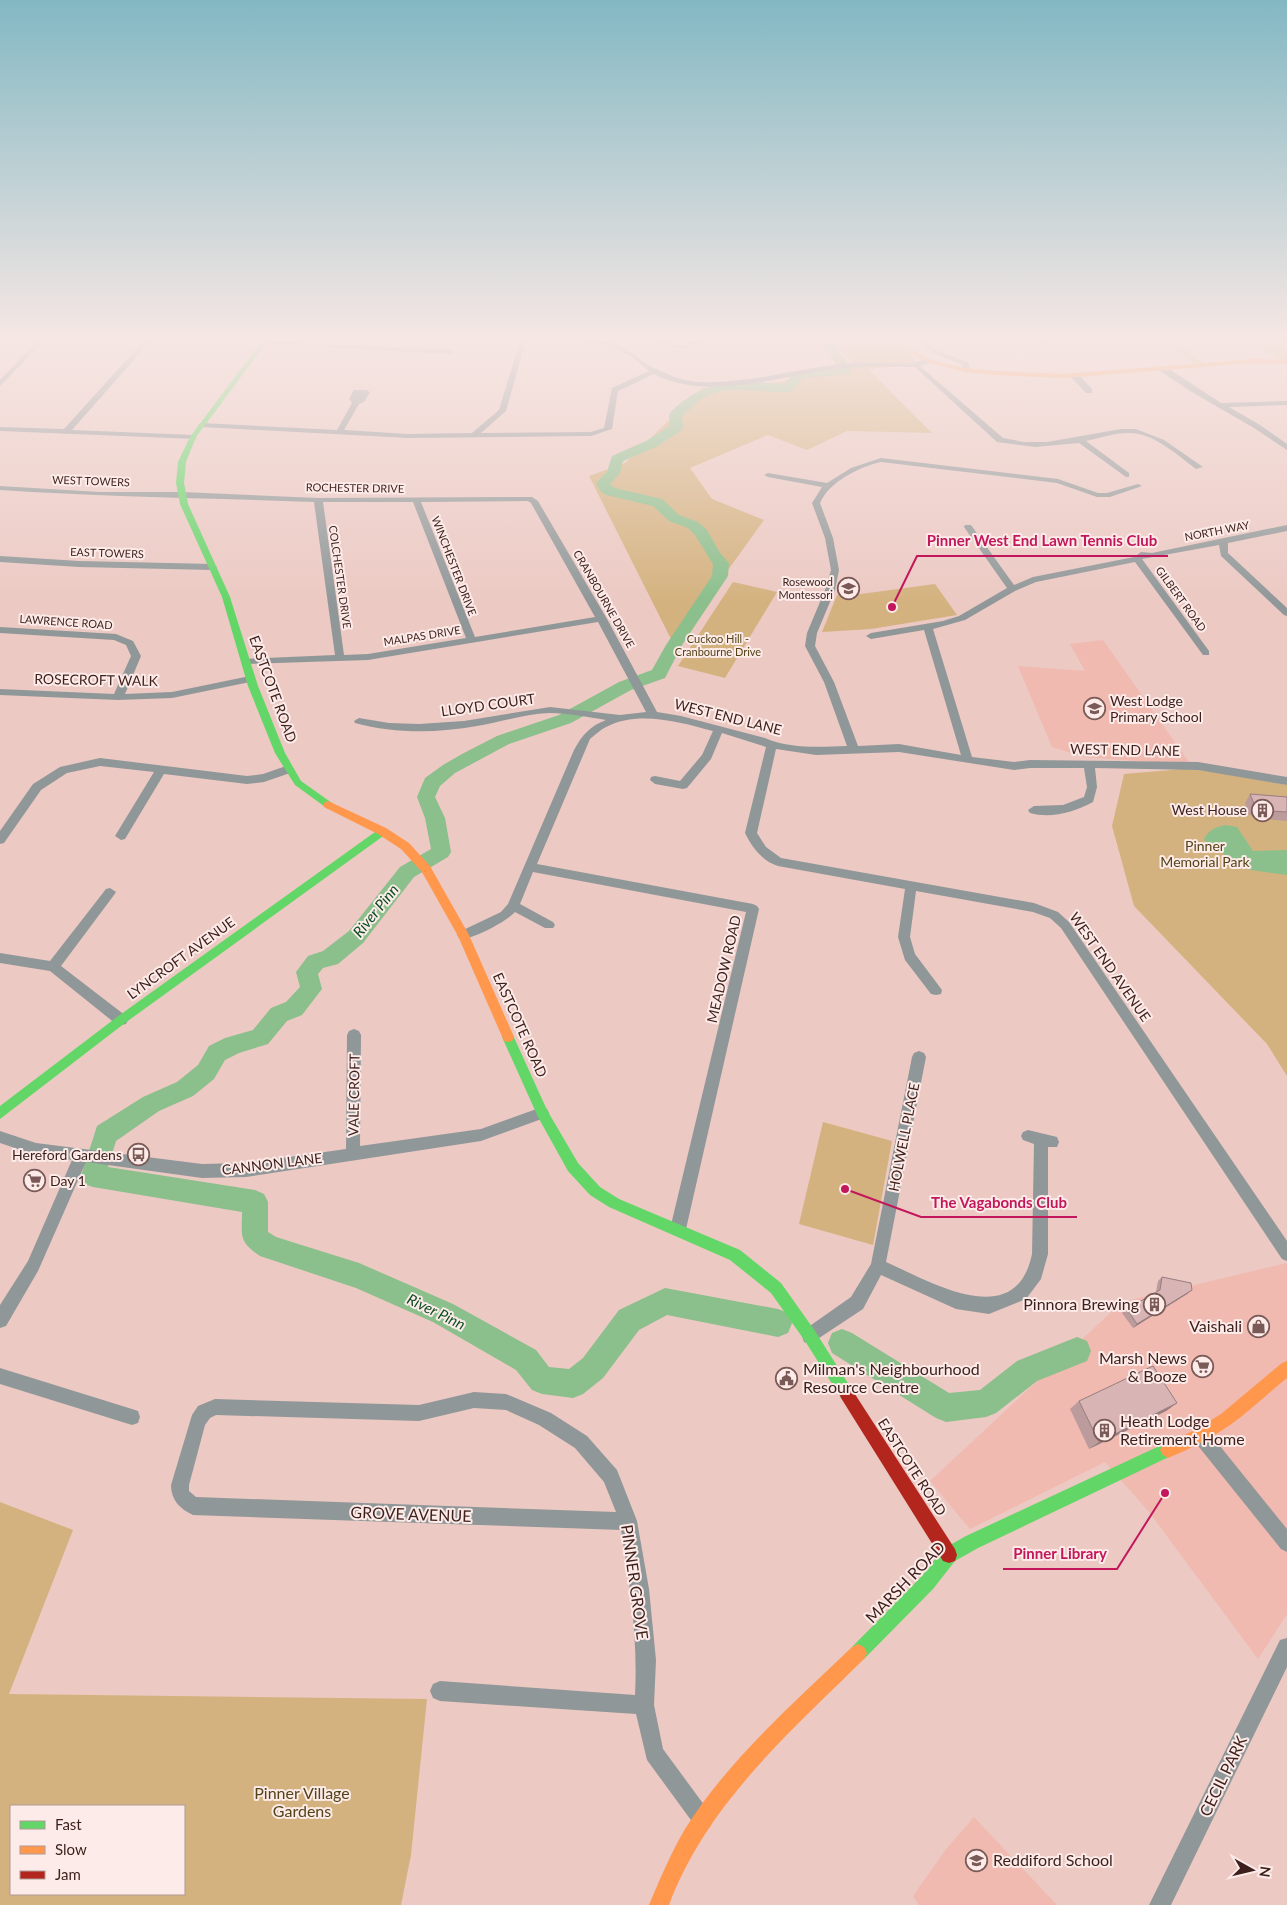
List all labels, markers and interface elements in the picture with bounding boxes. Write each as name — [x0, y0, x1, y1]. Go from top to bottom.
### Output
street label: WEST TOWERS — [52, 473, 130, 488]
street label: ROCHESTER DRIVE — [306, 480, 404, 495]
street label: WINCHESTER DRIVE — [429, 514, 479, 617]
street label: NORTH WAY — [1183, 518, 1251, 543]
street label: COLCHESTER DRIVE — [327, 525, 354, 629]
callout: Pinner West End Lawn Tennis Club — [917, 526, 1168, 556]
text: Pinner West End Lawn Tennis Club — [927, 531, 1157, 549]
street label: EAST TOWERS — [70, 545, 144, 560]
street label: CRANBOURNE DRIVE — [571, 548, 638, 650]
street label: GILBERT ROAD — [1153, 564, 1209, 634]
place label: Rosewood Montessori — [779, 575, 833, 601]
school or university icon: Rosewood Montessori — [837, 576, 861, 600]
street label: LAWRENCE ROAD — [19, 612, 113, 631]
street label: MALPAS DRIVE — [383, 623, 461, 648]
park label: Cuckoo Hill - Cranbourne Drive — [675, 632, 761, 658]
street label: EASTCOTE ROAD — [246, 633, 301, 745]
street label: ROSECROFT WALK — [34, 670, 159, 689]
street label: LLOYD COURT — [440, 689, 537, 720]
place label: West Lodge Primary School — [1110, 692, 1202, 725]
street label: WEST END LANE — [673, 695, 784, 738]
school or university icon: West Lodge Primary School — [1082, 697, 1106, 721]
street label: WEST END LANE — [1070, 740, 1180, 759]
building icon: West House — [1251, 798, 1275, 822]
place label: West House — [1172, 801, 1247, 818]
park label: Pinner Memorial Park — [1160, 837, 1251, 870]
water label: River Pinn — [349, 880, 402, 940]
street label: WEST END AVENUE — [1066, 909, 1155, 1025]
street label: LYNCROFT AVENUE — [124, 913, 238, 1002]
street label: MEADOW ROAD — [703, 913, 744, 1024]
street label: EASTCOTE ROAD — [490, 970, 551, 1080]
street label: VALE CROFT — [344, 1053, 363, 1136]
street label: HOLWELL PLACE — [885, 1081, 922, 1193]
bus stop icon: Hereford Gardens — [126, 1143, 150, 1167]
place label: Hereford Gardens — [12, 1146, 122, 1163]
street label: CANNON LANE — [221, 1149, 323, 1178]
supermarket icon: Day 1 — [22, 1169, 46, 1193]
place label: Day 1 — [50, 1172, 86, 1189]
callout: The Vagabonds Club — [921, 1187, 1077, 1217]
text: The Vagabonds Club — [931, 1193, 1067, 1211]
water label: River Pinn — [404, 1289, 468, 1333]
building icon: Pinnora Brewing — [1143, 1292, 1167, 1316]
place label: Pinnora Brewing — [1023, 1294, 1139, 1313]
shop icon: Vaishali — [1246, 1314, 1270, 1338]
place label: Vaishali — [1189, 1316, 1242, 1335]
place label: Marsh News & Booze — [1099, 1348, 1187, 1385]
supermarket icon: Marsh News & Booze — [1191, 1355, 1215, 1379]
place label: Milman's Neighbourhood Resource Centre — [803, 1359, 980, 1396]
public building icon: Milman's Neighbourhood Resource Centre — [775, 1366, 799, 1390]
place label: Heath Lodge Retirement Home — [1120, 1411, 1245, 1448]
street label: EASTCOTE ROAD — [875, 1415, 950, 1519]
building icon: Heath Lodge Retirement Home — [1092, 1418, 1116, 1442]
street label: GROVE AVENUE — [350, 1502, 472, 1525]
street label: PINNER GROVE — [618, 1523, 653, 1641]
street label: MARSH ROAD — [861, 1537, 948, 1626]
callout: Pinner Library — [1003, 1539, 1117, 1569]
text: Pinner Library — [1013, 1544, 1107, 1562]
street label: CECIL PARK — [1195, 1732, 1250, 1819]
park label: Pinner Village Gardens — [254, 1783, 350, 1820]
legend — [10, 1805, 185, 1895]
text: Fast — [55, 1815, 82, 1833]
text: Slow — [55, 1840, 87, 1858]
north arrow — [1227, 1845, 1277, 1895]
school or university icon: Reddiford School — [965, 1848, 989, 1872]
place label: Reddiford School — [993, 1850, 1113, 1869]
text: Jam — [55, 1865, 81, 1883]
text: N — [1256, 1865, 1275, 1878]

